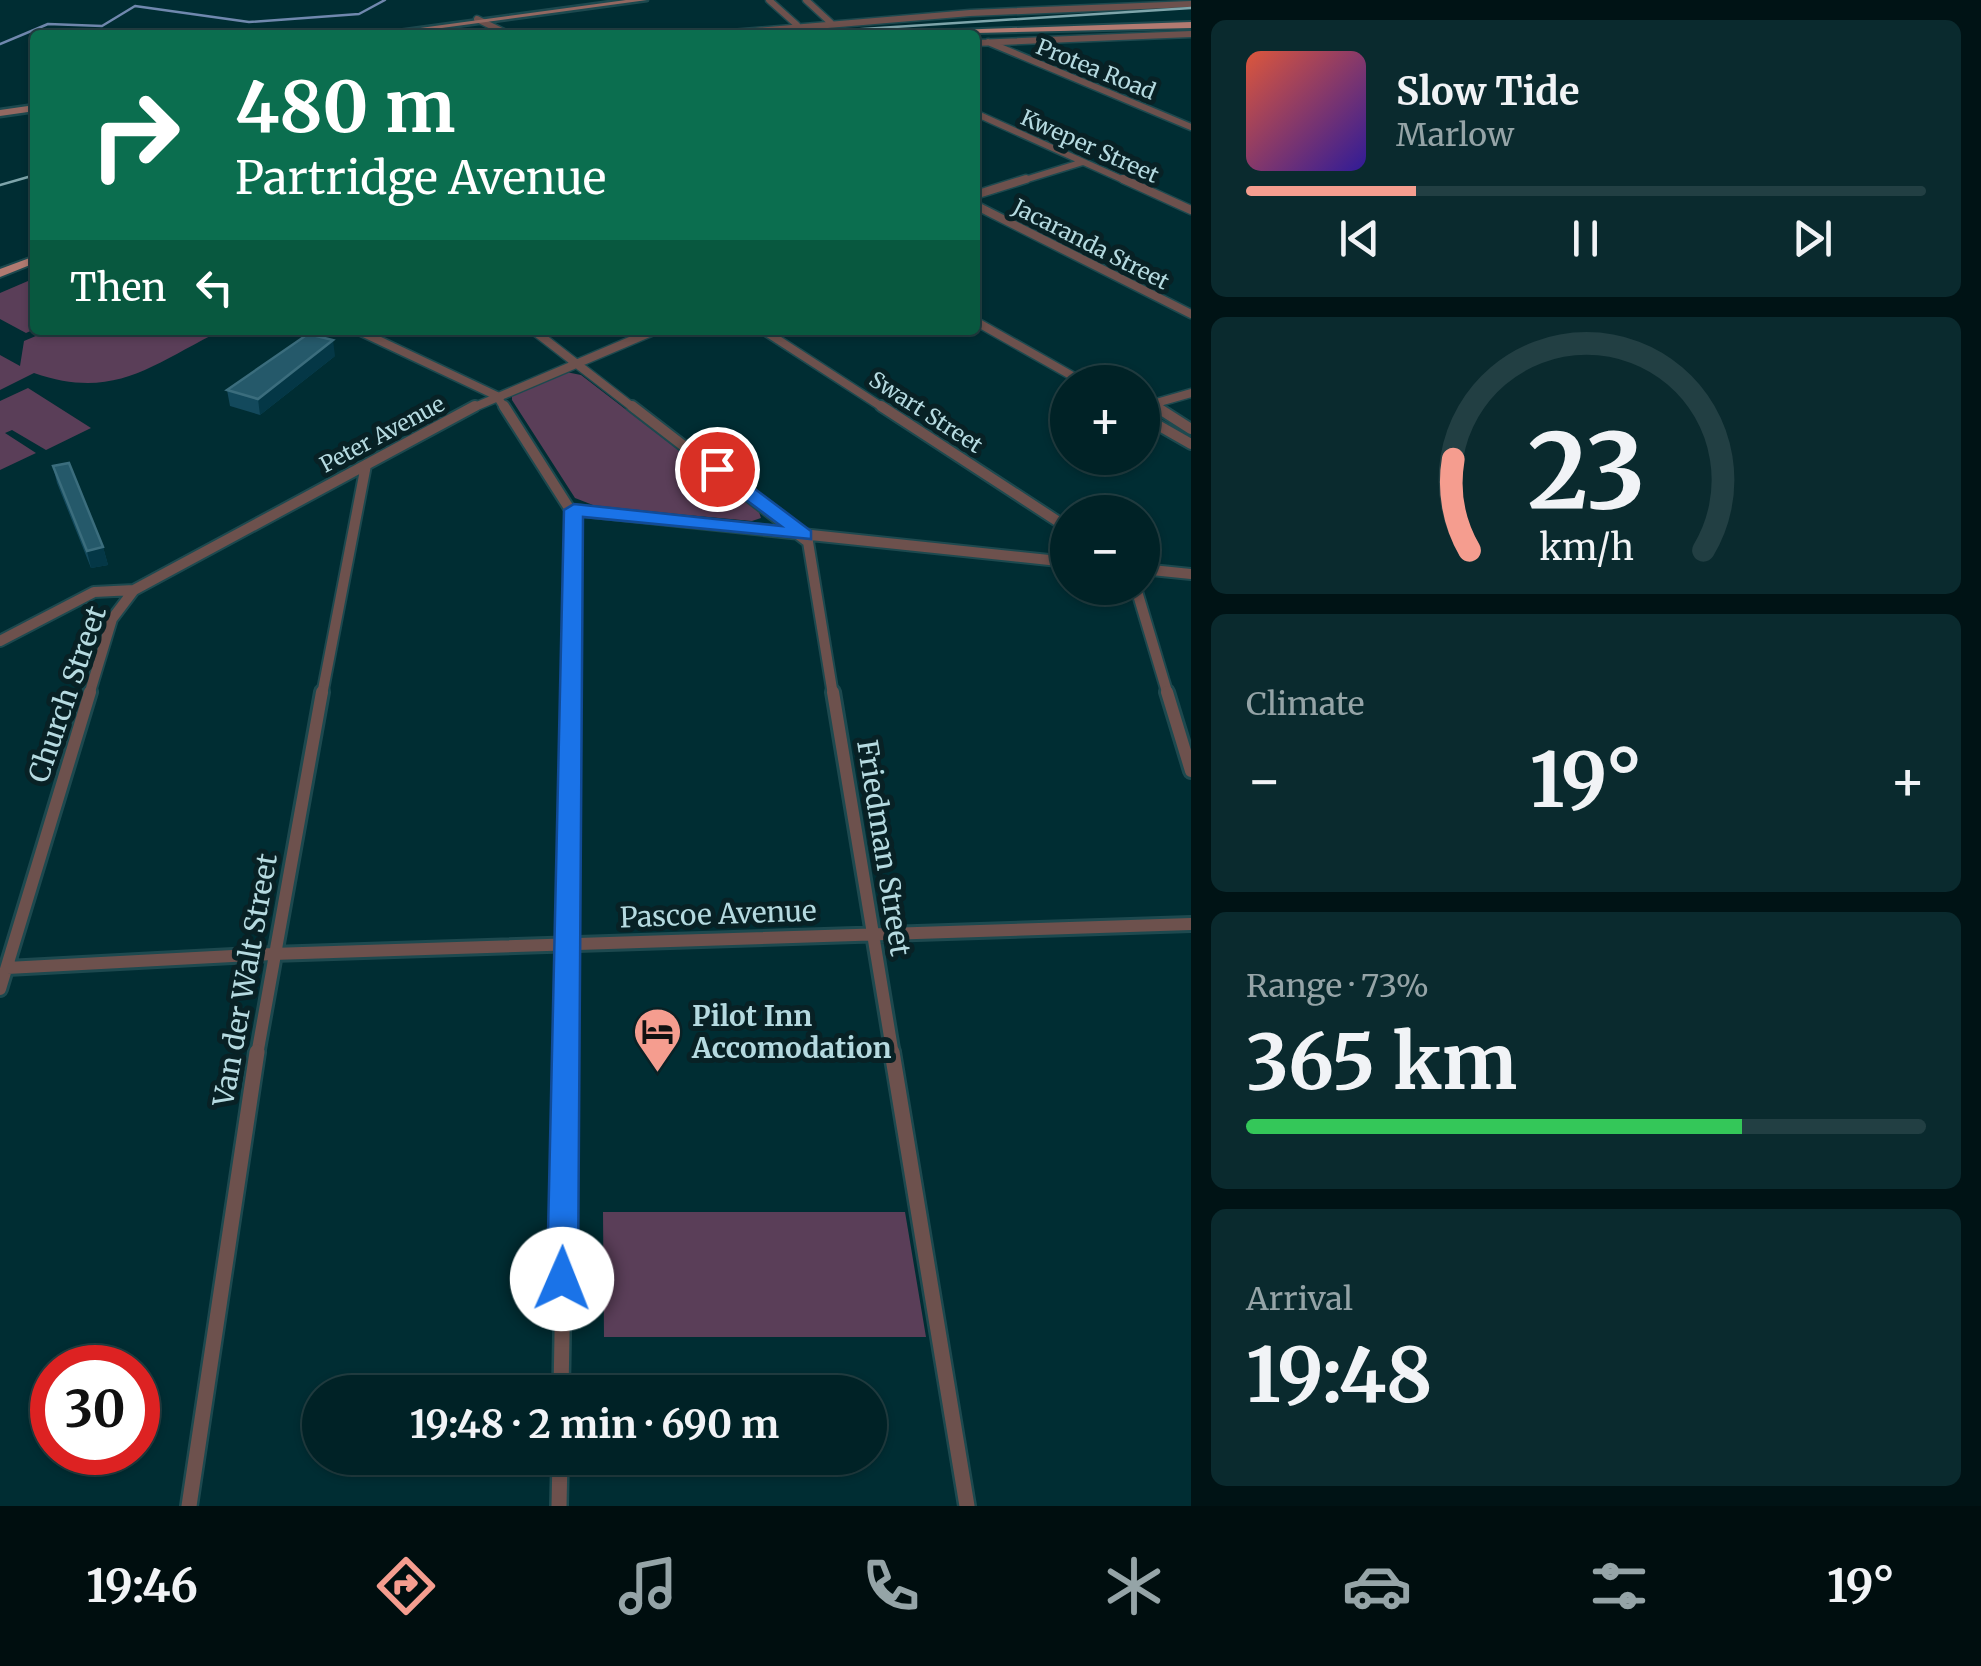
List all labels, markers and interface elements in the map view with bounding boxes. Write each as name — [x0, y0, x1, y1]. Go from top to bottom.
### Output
street label: Protea Road — [1032, 32, 1160, 106]
text: 480 m — [235, 63, 456, 151]
text: Slow Tide — [1396, 68, 1580, 115]
icon: right — [70, 70, 200, 200]
street label: Kweper Street — [1017, 103, 1164, 189]
text: Marlow — [1396, 115, 1514, 155]
text: Partridge Avenue — [235, 150, 606, 206]
street label: Jacaranda Street — [1007, 192, 1174, 296]
icon: previous — [1332, 211, 1387, 266]
icon: pause — [1558, 211, 1613, 266]
icon: next — [1785, 211, 1840, 266]
icon: left — [187, 260, 242, 315]
text: Then — [70, 264, 167, 311]
street label: Swart Street — [864, 365, 988, 459]
map controls — [1050, 365, 1160, 605]
button: + — [1050, 365, 1160, 475]
street label: Peter Avenue — [315, 389, 449, 479]
text: 23 — [1527, 406, 1645, 536]
pin — [675, 427, 760, 512]
icon: arrive — [690, 442, 745, 497]
button: − — [1050, 495, 1160, 605]
text: km/h — [1539, 525, 1633, 570]
street label: Church Street — [20, 601, 114, 787]
text: Climate — [1246, 684, 1364, 724]
text: 19° — [1530, 733, 1642, 827]
street label: Friedman Street — [849, 737, 919, 959]
text: − — [1246, 746, 1283, 815]
text: + — [1889, 746, 1926, 815]
street label: Van der Walt Street — [205, 851, 285, 1110]
street label: Pascoe Avenue — [619, 893, 817, 935]
text: Range · 73% — [1246, 966, 1429, 1006]
place label: Pilot Inn Accomodation — [691, 998, 891, 1066]
hotel icon: Pilot Inn Accomodation — [631, 1006, 683, 1074]
text: 365 km — [1246, 1015, 1517, 1109]
position arrow — [510, 1227, 614, 1331]
text: Arrival — [1246, 1279, 1353, 1319]
text: 19:48 — [1246, 1328, 1433, 1422]
speed limit sign: 30 — [30, 1345, 160, 1475]
text: 19:48 · 2 min · 690 m — [410, 1401, 779, 1448]
icon: directions — [371, 1551, 441, 1621]
icon: music — [613, 1551, 683, 1621]
icon: phone — [856, 1551, 926, 1621]
icon: climate — [1099, 1551, 1169, 1621]
icon: car — [1342, 1551, 1412, 1621]
icon: filters — [1584, 1551, 1654, 1621]
text: 19:46 — [86, 1558, 198, 1614]
text: 19° — [1827, 1558, 1895, 1614]

